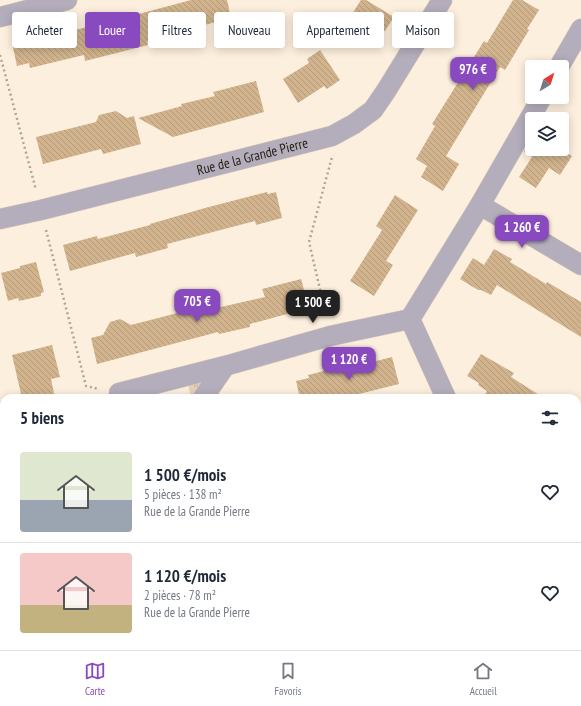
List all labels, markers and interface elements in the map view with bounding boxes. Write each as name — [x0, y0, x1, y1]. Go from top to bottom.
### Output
chip: Acheter — [12, 12, 77, 48]
chip: Louer — [85, 12, 140, 48]
chip: Filtres — [148, 12, 206, 48]
chip: Nouveau — [214, 12, 285, 48]
chip: Appartement — [293, 12, 384, 48]
chip: Maison — [392, 12, 454, 48]
pin: 976 € — [445, 57, 501, 91]
north arrow — [525, 60, 569, 104]
map controls — [525, 60, 569, 156]
text: 976 € — [459, 61, 487, 78]
button: layers — [525, 112, 569, 156]
street label: Rue de la Grande Pierre — [195, 133, 310, 179]
pin: 1 260 € — [485, 215, 559, 249]
text: 1 260 € — [504, 219, 540, 236]
pin: 705 € — [169, 289, 225, 323]
pin: 1 500 € — [276, 290, 350, 324]
text: 705 € — [183, 293, 211, 310]
text: 1 500 € — [295, 294, 331, 311]
pin: 1 120 € — [312, 347, 386, 381]
text: 1 120 € — [331, 351, 367, 368]
text: 5 biens — [20, 407, 64, 429]
icon: filters — [539, 407, 561, 429]
text: 1 500 €/mois — [144, 464, 226, 486]
icon: home — [52, 468, 100, 516]
icon: heart — [539, 481, 561, 503]
text: 5 pièces · 138 m² — [144, 486, 222, 503]
text: Rue de la Grande Pierre — [144, 503, 250, 520]
text: 1 120 €/mois — [144, 565, 226, 587]
icon: home — [52, 569, 100, 617]
icon: heart — [539, 582, 561, 604]
text: 2 pièces · 78 m² — [144, 587, 216, 604]
text: Rue de la Grande Pierre — [144, 604, 250, 621]
tab: Carte — [84, 660, 106, 698]
tab: Favoris — [274, 660, 302, 698]
tab: Accueil — [470, 660, 497, 698]

